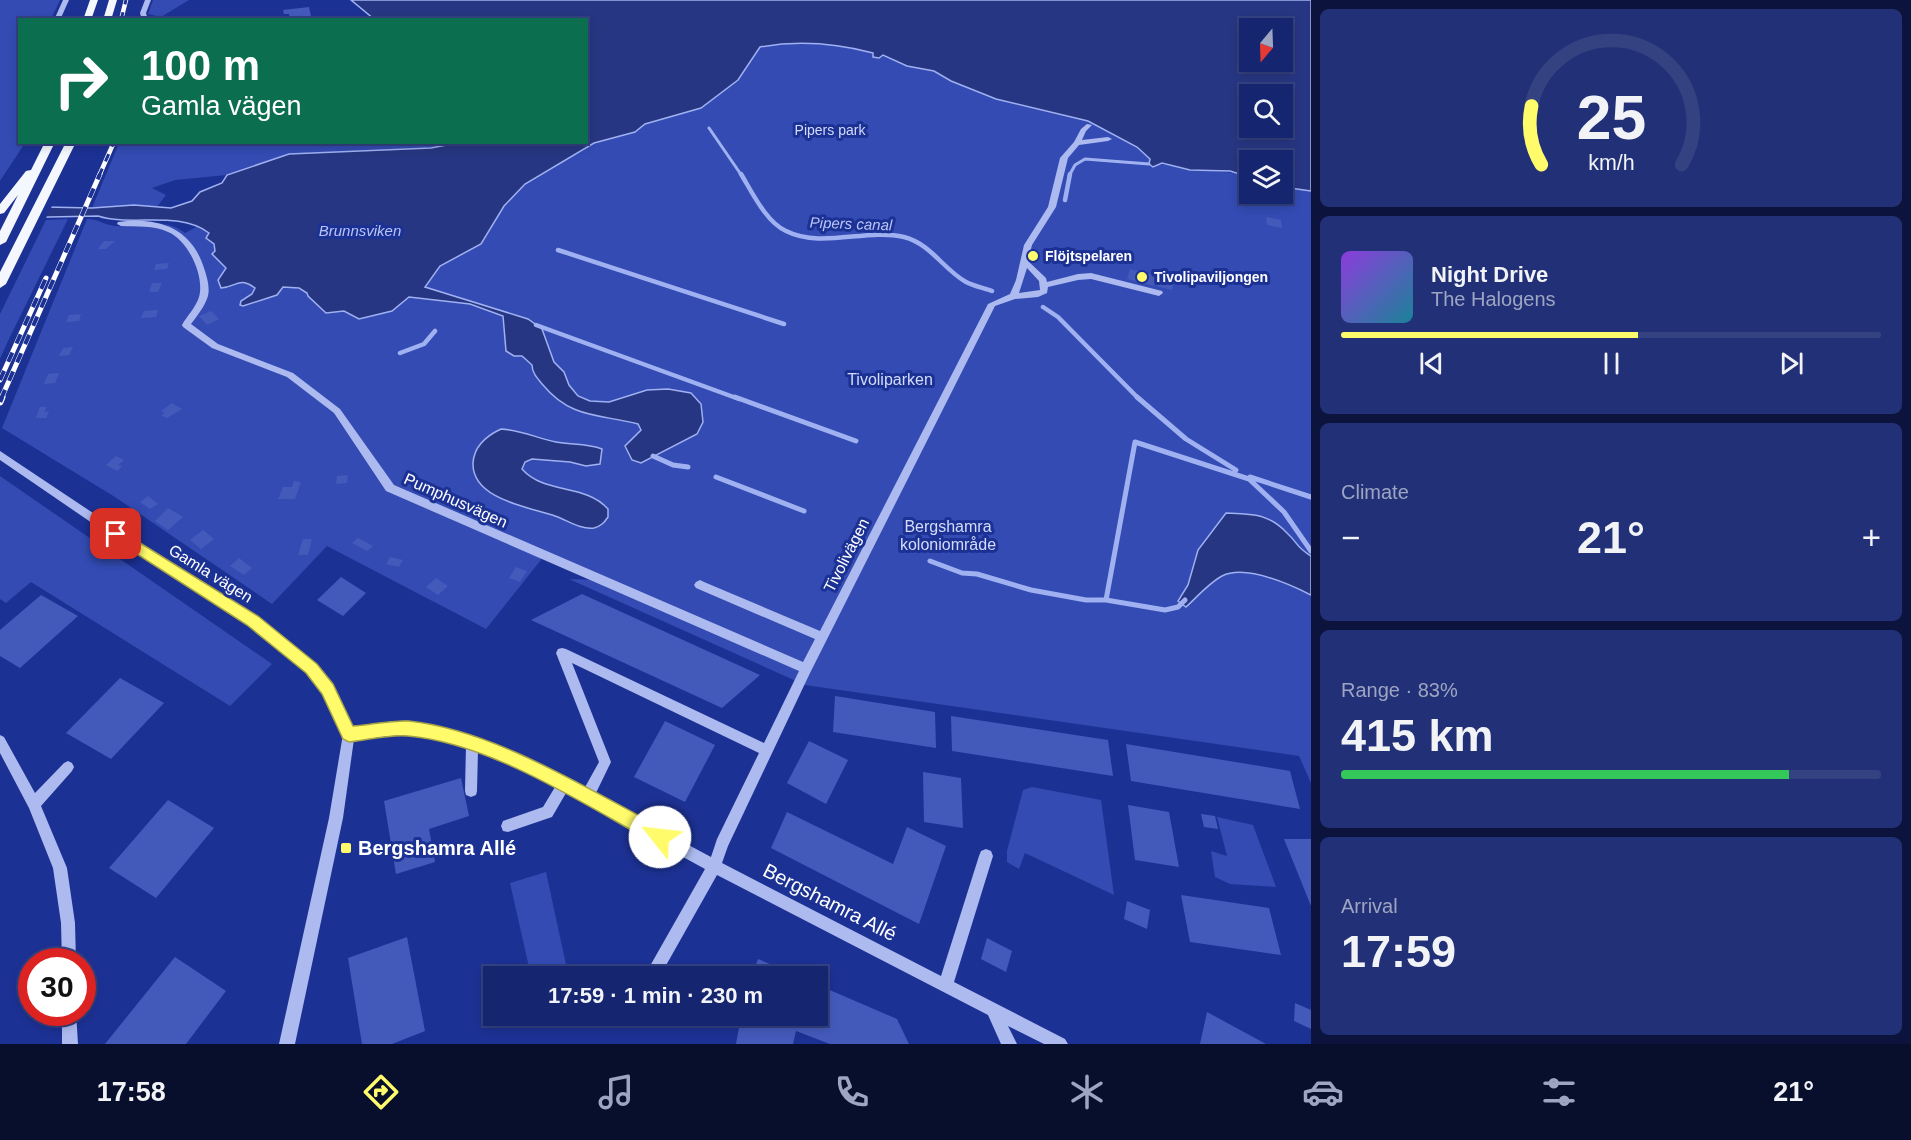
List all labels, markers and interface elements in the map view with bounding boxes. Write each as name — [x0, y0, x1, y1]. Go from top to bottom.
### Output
north arrow — [1239, 18, 1293, 72]
map controls — [1239, 18, 1293, 204]
icon: right — [42, 42, 120, 120]
text: 100 m — [141, 42, 260, 89]
text: 25 — [1576, 83, 1646, 152]
button: search — [1239, 84, 1293, 138]
text: Gamla vägen — [141, 91, 302, 121]
park label: Pipers park — [795, 122, 866, 138]
button: layers — [1239, 150, 1293, 204]
text: km/h — [1588, 151, 1634, 175]
water label: Pipers canal — [809, 214, 893, 233]
water label: Brunnsviken — [319, 222, 401, 239]
place label: Flöjtspelaren — [1045, 248, 1132, 264]
marker: Flöjtspelaren — [1026, 249, 1040, 263]
text: Night Drive — [1431, 262, 1548, 287]
place label: Tivolipaviljongen — [1154, 269, 1268, 285]
marker: Tivolipaviljongen — [1135, 270, 1149, 284]
text: The Halogens — [1431, 288, 1556, 310]
icon: previous — [1415, 347, 1448, 380]
icon: pause — [1595, 347, 1628, 380]
icon: next — [1775, 347, 1808, 380]
park label: Tivoliparken — [847, 371, 933, 388]
street label: Pumphusvägen — [402, 470, 510, 531]
text: Climate — [1341, 481, 1409, 503]
pin — [90, 508, 141, 559]
text: 21° — [1577, 512, 1645, 563]
street label: Tivolivägen — [821, 516, 872, 595]
icon: arrive — [99, 517, 132, 550]
park label: Bergshamra koloniområde — [900, 518, 996, 553]
text: − — [1341, 519, 1360, 556]
text: + — [1862, 519, 1881, 556]
street label: Gamla vägen — [166, 541, 256, 606]
text: Range · 83% — [1341, 679, 1458, 701]
text: 415 km — [1341, 710, 1494, 761]
position arrow — [628, 805, 692, 869]
place label: Bergshamra Allé — [358, 837, 516, 859]
marker: Bergshamra Allé — [339, 841, 353, 855]
street label: Bergshamra Allé — [760, 859, 900, 945]
text: Arrival — [1341, 895, 1398, 917]
text: 17:59 — [1341, 926, 1456, 977]
speed limit sign: 30 — [18, 948, 96, 1026]
text: 17:59 · 1 min · 230 m — [548, 983, 763, 1008]
icon: directions — [360, 1071, 402, 1113]
icon: music — [595, 1071, 637, 1113]
icon: phone — [831, 1071, 873, 1113]
icon: climate — [1066, 1071, 1108, 1113]
icon: car — [1302, 1071, 1344, 1113]
icon: filters — [1538, 1071, 1580, 1113]
text: 17:58 — [97, 1077, 166, 1107]
text: 21° — [1773, 1077, 1814, 1107]

